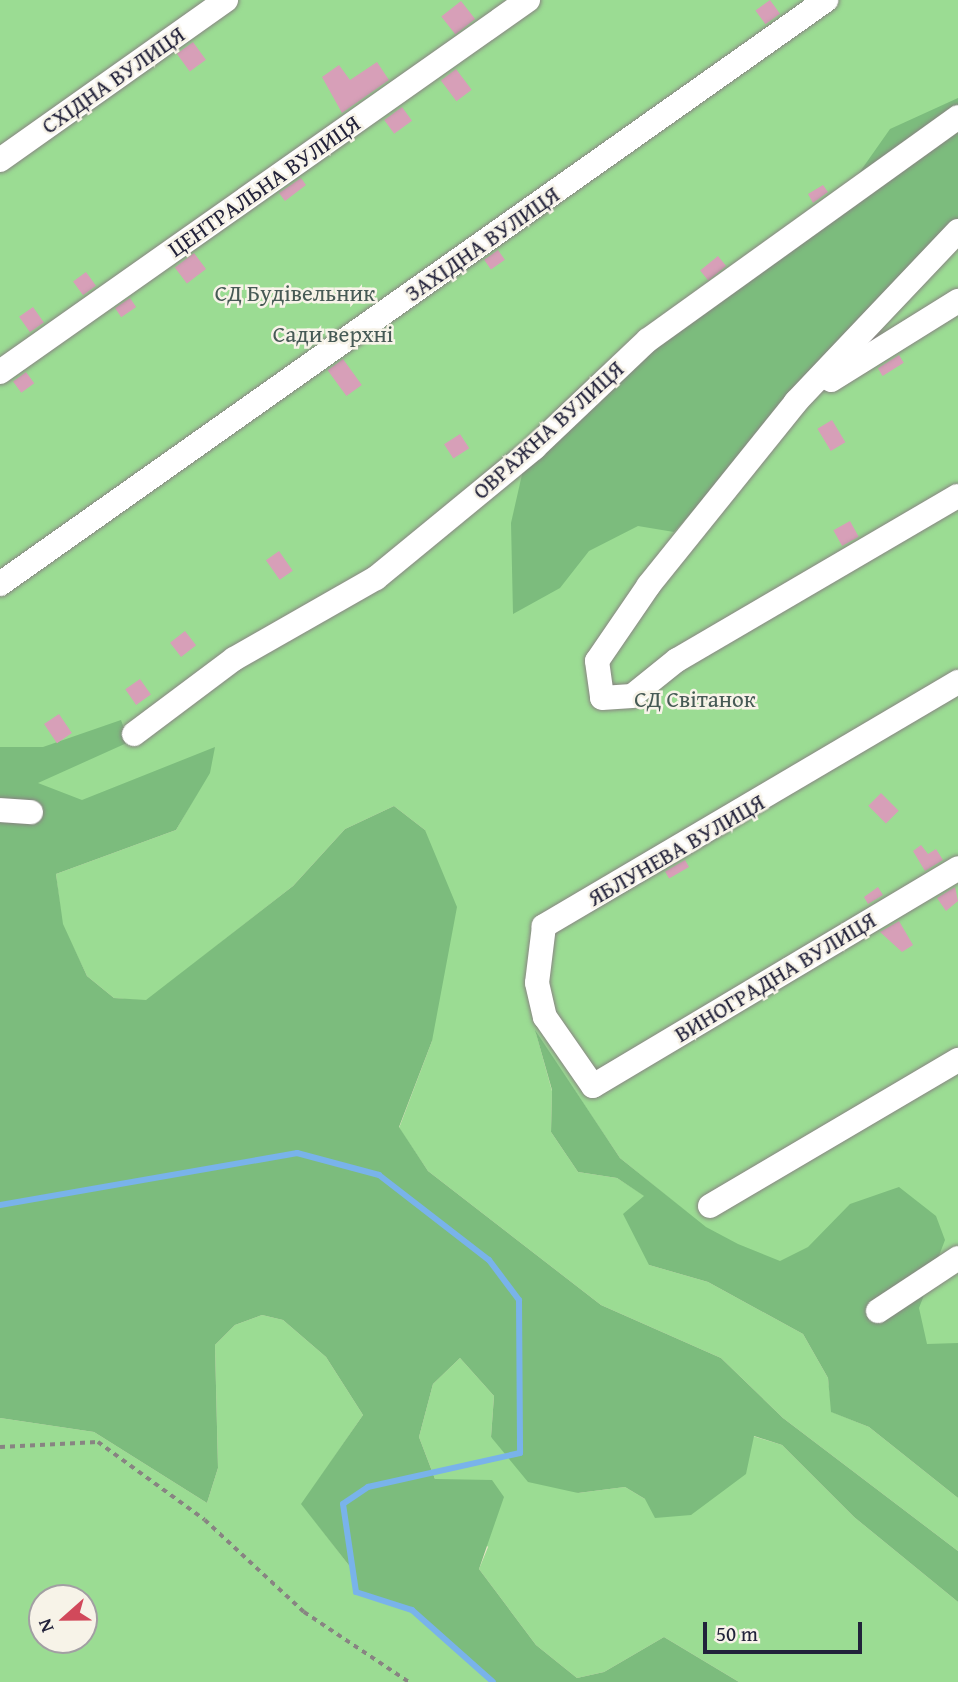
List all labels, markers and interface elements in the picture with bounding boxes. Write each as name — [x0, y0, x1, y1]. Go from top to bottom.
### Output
street label: СХІДНА ВУЛИЦЯ — [36, 20, 190, 140]
street label: ЦЕНТРАЛЬНА ВУЛИЦЯ — [163, 109, 365, 263]
street label: ЗАХІДНА ВУЛИЦЯ — [400, 181, 564, 307]
park label: СД Будівельник — [215, 279, 375, 307]
park label: Сади верхні — [273, 320, 393, 348]
street label: ОВРАЖНА ВУЛИЦЯ — [467, 355, 629, 505]
park label: СД Світанок — [634, 685, 756, 713]
street label: ЯБЛУНЕВА ВУЛИЦЯ — [583, 788, 769, 912]
street label: ВИНОГРАДНА ВУЛИЦЯ — [669, 906, 881, 1048]
north arrow — [28, 1584, 98, 1654]
scale bar — [706, 1608, 865, 1652]
text: N — [30, 1615, 61, 1637]
text: 50 m — [716, 1618, 758, 1649]

